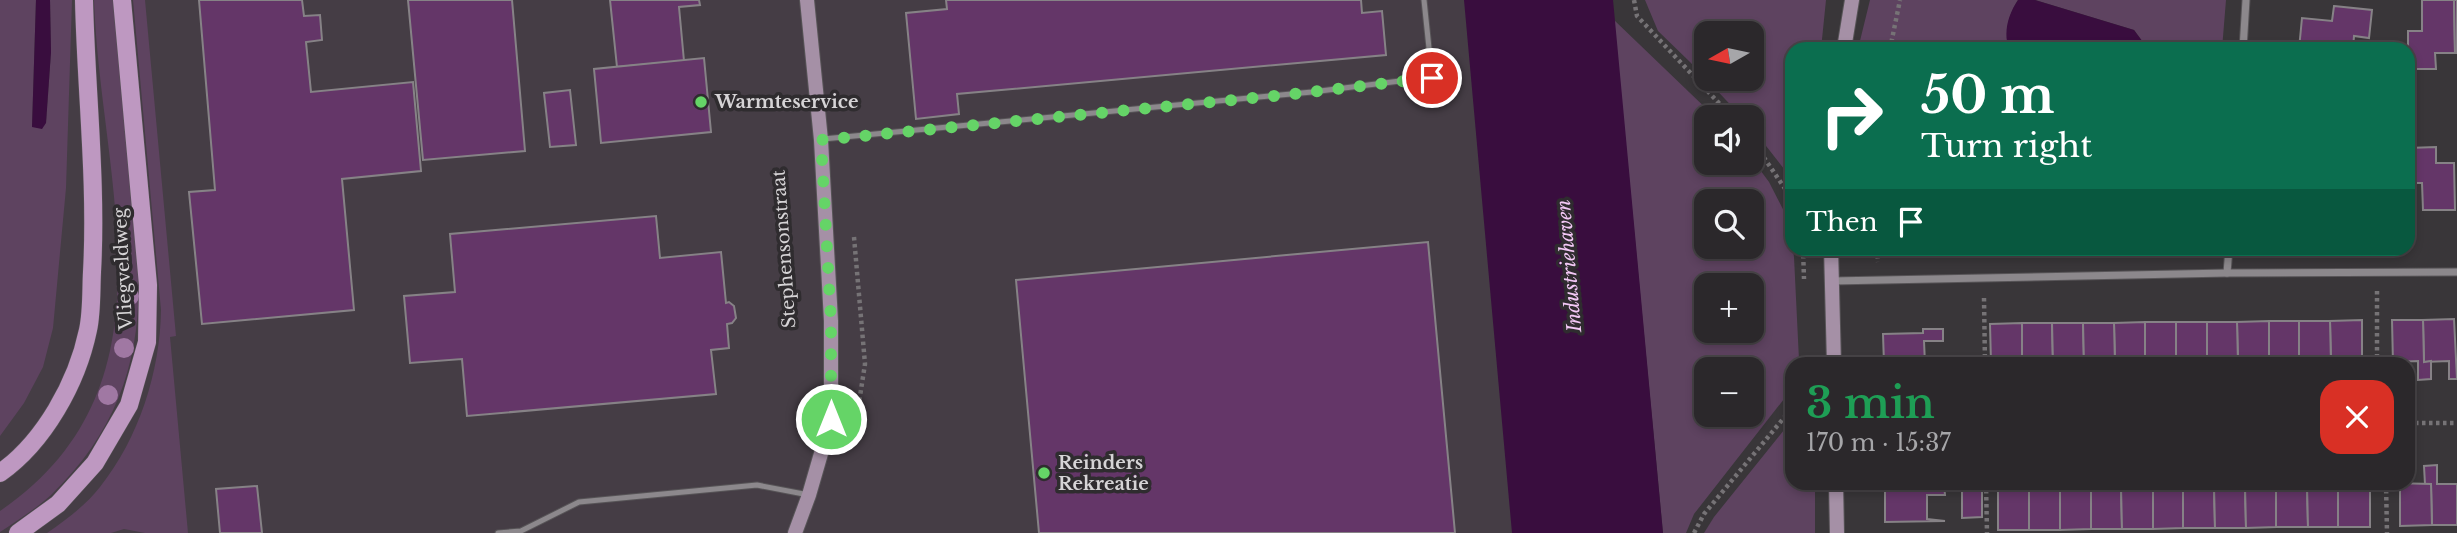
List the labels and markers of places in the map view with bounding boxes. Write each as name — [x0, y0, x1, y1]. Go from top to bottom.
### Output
pin — [1402, 48, 1462, 108]
place label: Warmteservice — [714, 91, 858, 113]
marker: Warmteservice — [693, 94, 709, 110]
place label: Reinders Rekreatie — [1058, 452, 1149, 495]
marker: Reinders Rekreatie — [1036, 465, 1052, 481]

